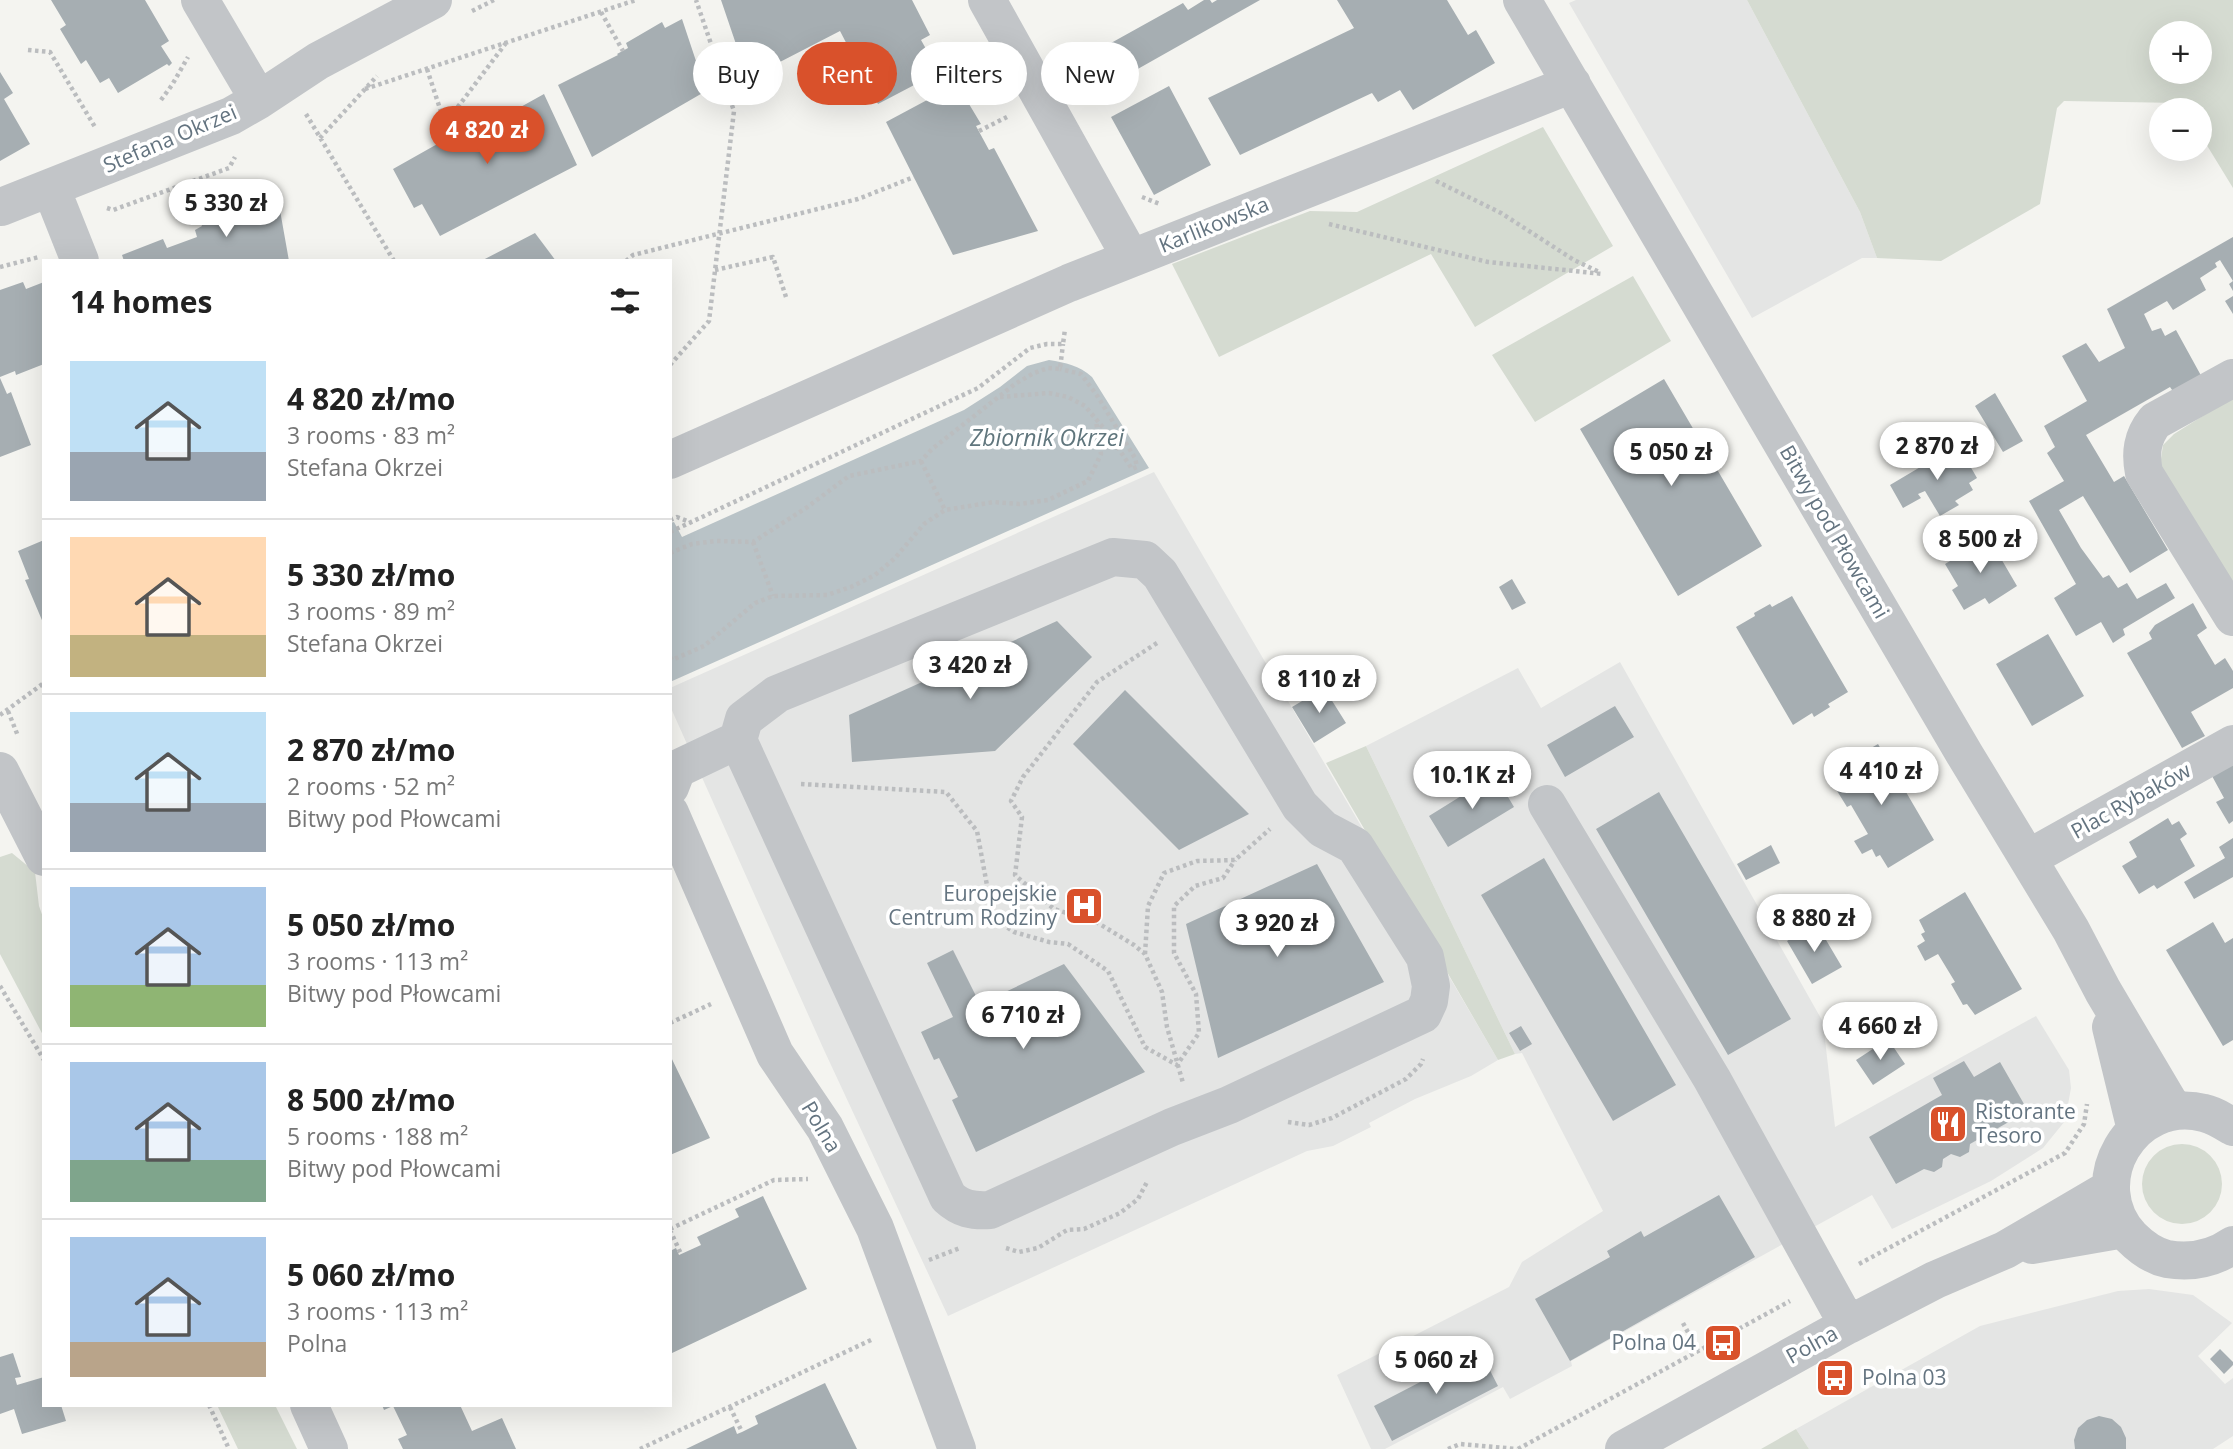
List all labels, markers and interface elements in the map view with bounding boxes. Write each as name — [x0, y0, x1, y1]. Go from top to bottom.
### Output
map controls — [2149, 21, 2212, 161]
button: + — [2149, 21, 2212, 84]
chip: Buy — [693, 42, 783, 105]
chip: Rent — [797, 42, 897, 105]
chip: Filters — [911, 42, 1027, 105]
chip: New — [1041, 42, 1139, 105]
street label: Stefana Okrzei — [99, 97, 241, 179]
button: − — [2149, 98, 2212, 161]
pin: 4 820 zł — [415, 106, 559, 166]
text: 4 820 zł — [446, 113, 528, 145]
pin: 5 330 zł — [154, 180, 298, 239]
text: 5 330 zł — [185, 186, 267, 218]
street label: Karlikowska — [1154, 189, 1273, 259]
text: 14 homes — [70, 281, 213, 322]
icon: filters — [606, 282, 644, 320]
text: 4 820 zł/mo — [287, 378, 455, 419]
icon: home — [126, 389, 210, 473]
text: 3 rooms · 83 m² — [287, 419, 455, 451]
water label: Zbiornik Okrzei — [969, 421, 1125, 453]
pin: 2 870 zł — [1865, 422, 2009, 482]
pin: 5 050 zł — [1599, 428, 1743, 488]
text: 2 870 zł — [1896, 429, 1978, 461]
text: 5 050 zł — [1630, 435, 1712, 467]
street label: Bitwy pod Płowcami — [1774, 440, 1896, 623]
text: Stefana Okrzei — [287, 451, 443, 483]
pin: 8 500 zł — [1908, 516, 2052, 575]
text: 8 500 zł — [1939, 522, 2021, 554]
text: 5 330 zł/mo — [287, 554, 455, 595]
icon: home — [126, 565, 210, 649]
text: 3 rooms · 89 m² — [287, 595, 455, 627]
text: Stefana Okrzei — [287, 627, 443, 659]
pin: 3 420 zł — [898, 642, 1042, 701]
text: 3 420 zł — [929, 648, 1011, 680]
pin: 8 110 zł — [1247, 656, 1391, 715]
text: 8 110 zł — [1278, 662, 1360, 694]
text: 2 870 zł/mo — [287, 729, 455, 770]
icon: home — [126, 740, 210, 824]
pin: 4 410 zł — [1809, 748, 1953, 807]
pin: 10.1K zł — [1400, 752, 1544, 811]
text: 4 410 zł — [1840, 754, 1922, 786]
street label: Plac Rybaków — [2066, 755, 2196, 845]
text: 10.1K zł — [1429, 758, 1515, 790]
text: 2 rooms · 52 m² — [287, 770, 455, 802]
text: Bitwy pod Płowcami — [287, 802, 501, 834]
place label: Europejskie Centrum Rodziny — [888, 879, 1057, 931]
hospital icon: Europejskie Centrum Rodziny — [1063, 885, 1105, 927]
pin: 8 880 zł — [1742, 894, 1886, 954]
pin: 3 920 zł — [1205, 900, 1349, 959]
text: 8 880 zł — [1773, 901, 1855, 933]
text: 5 050 zł/mo — [287, 904, 455, 945]
text: 3 920 zł — [1236, 906, 1318, 938]
icon: home — [126, 915, 210, 999]
text: 3 rooms · 113 m² — [287, 945, 468, 977]
text: Bitwy pod Płowcami — [287, 977, 501, 1009]
pin: 6 710 zł — [951, 992, 1095, 1051]
text: 6 710 zł — [982, 998, 1064, 1030]
pin: 4 660 zł — [1808, 1002, 1952, 1062]
text: 4 660 zł — [1839, 1009, 1921, 1041]
text: 8 500 zł/mo — [287, 1079, 455, 1120]
icon: home — [126, 1090, 210, 1174]
street label: Polna — [796, 1096, 848, 1157]
place label: Ristorante Tesoro — [1975, 1097, 2076, 1149]
restaurant icon: Ristorante Tesoro — [1927, 1103, 1969, 1145]
text: 5 rooms · 188 m² — [287, 1120, 468, 1152]
text: Bitwy pod Płowcami — [287, 1152, 501, 1184]
text: 5 060 zł/mo — [287, 1254, 455, 1295]
icon: home — [126, 1265, 210, 1349]
text: 3 rooms · 113 m² — [287, 1295, 468, 1327]
street label: Polna — [1781, 1319, 1842, 1370]
bus stop icon: Polna 04 — [1702, 1322, 1744, 1364]
text: Polna — [287, 1327, 347, 1359]
place label: Polna 04 — [1611, 1328, 1696, 1356]
pin: 5 060 zł — [1364, 1336, 1508, 1396]
text: 5 060 zł — [1395, 1343, 1477, 1375]
bus stop icon: Polna 03 — [1814, 1357, 1856, 1399]
place label: Polna 03 — [1862, 1363, 1947, 1391]

